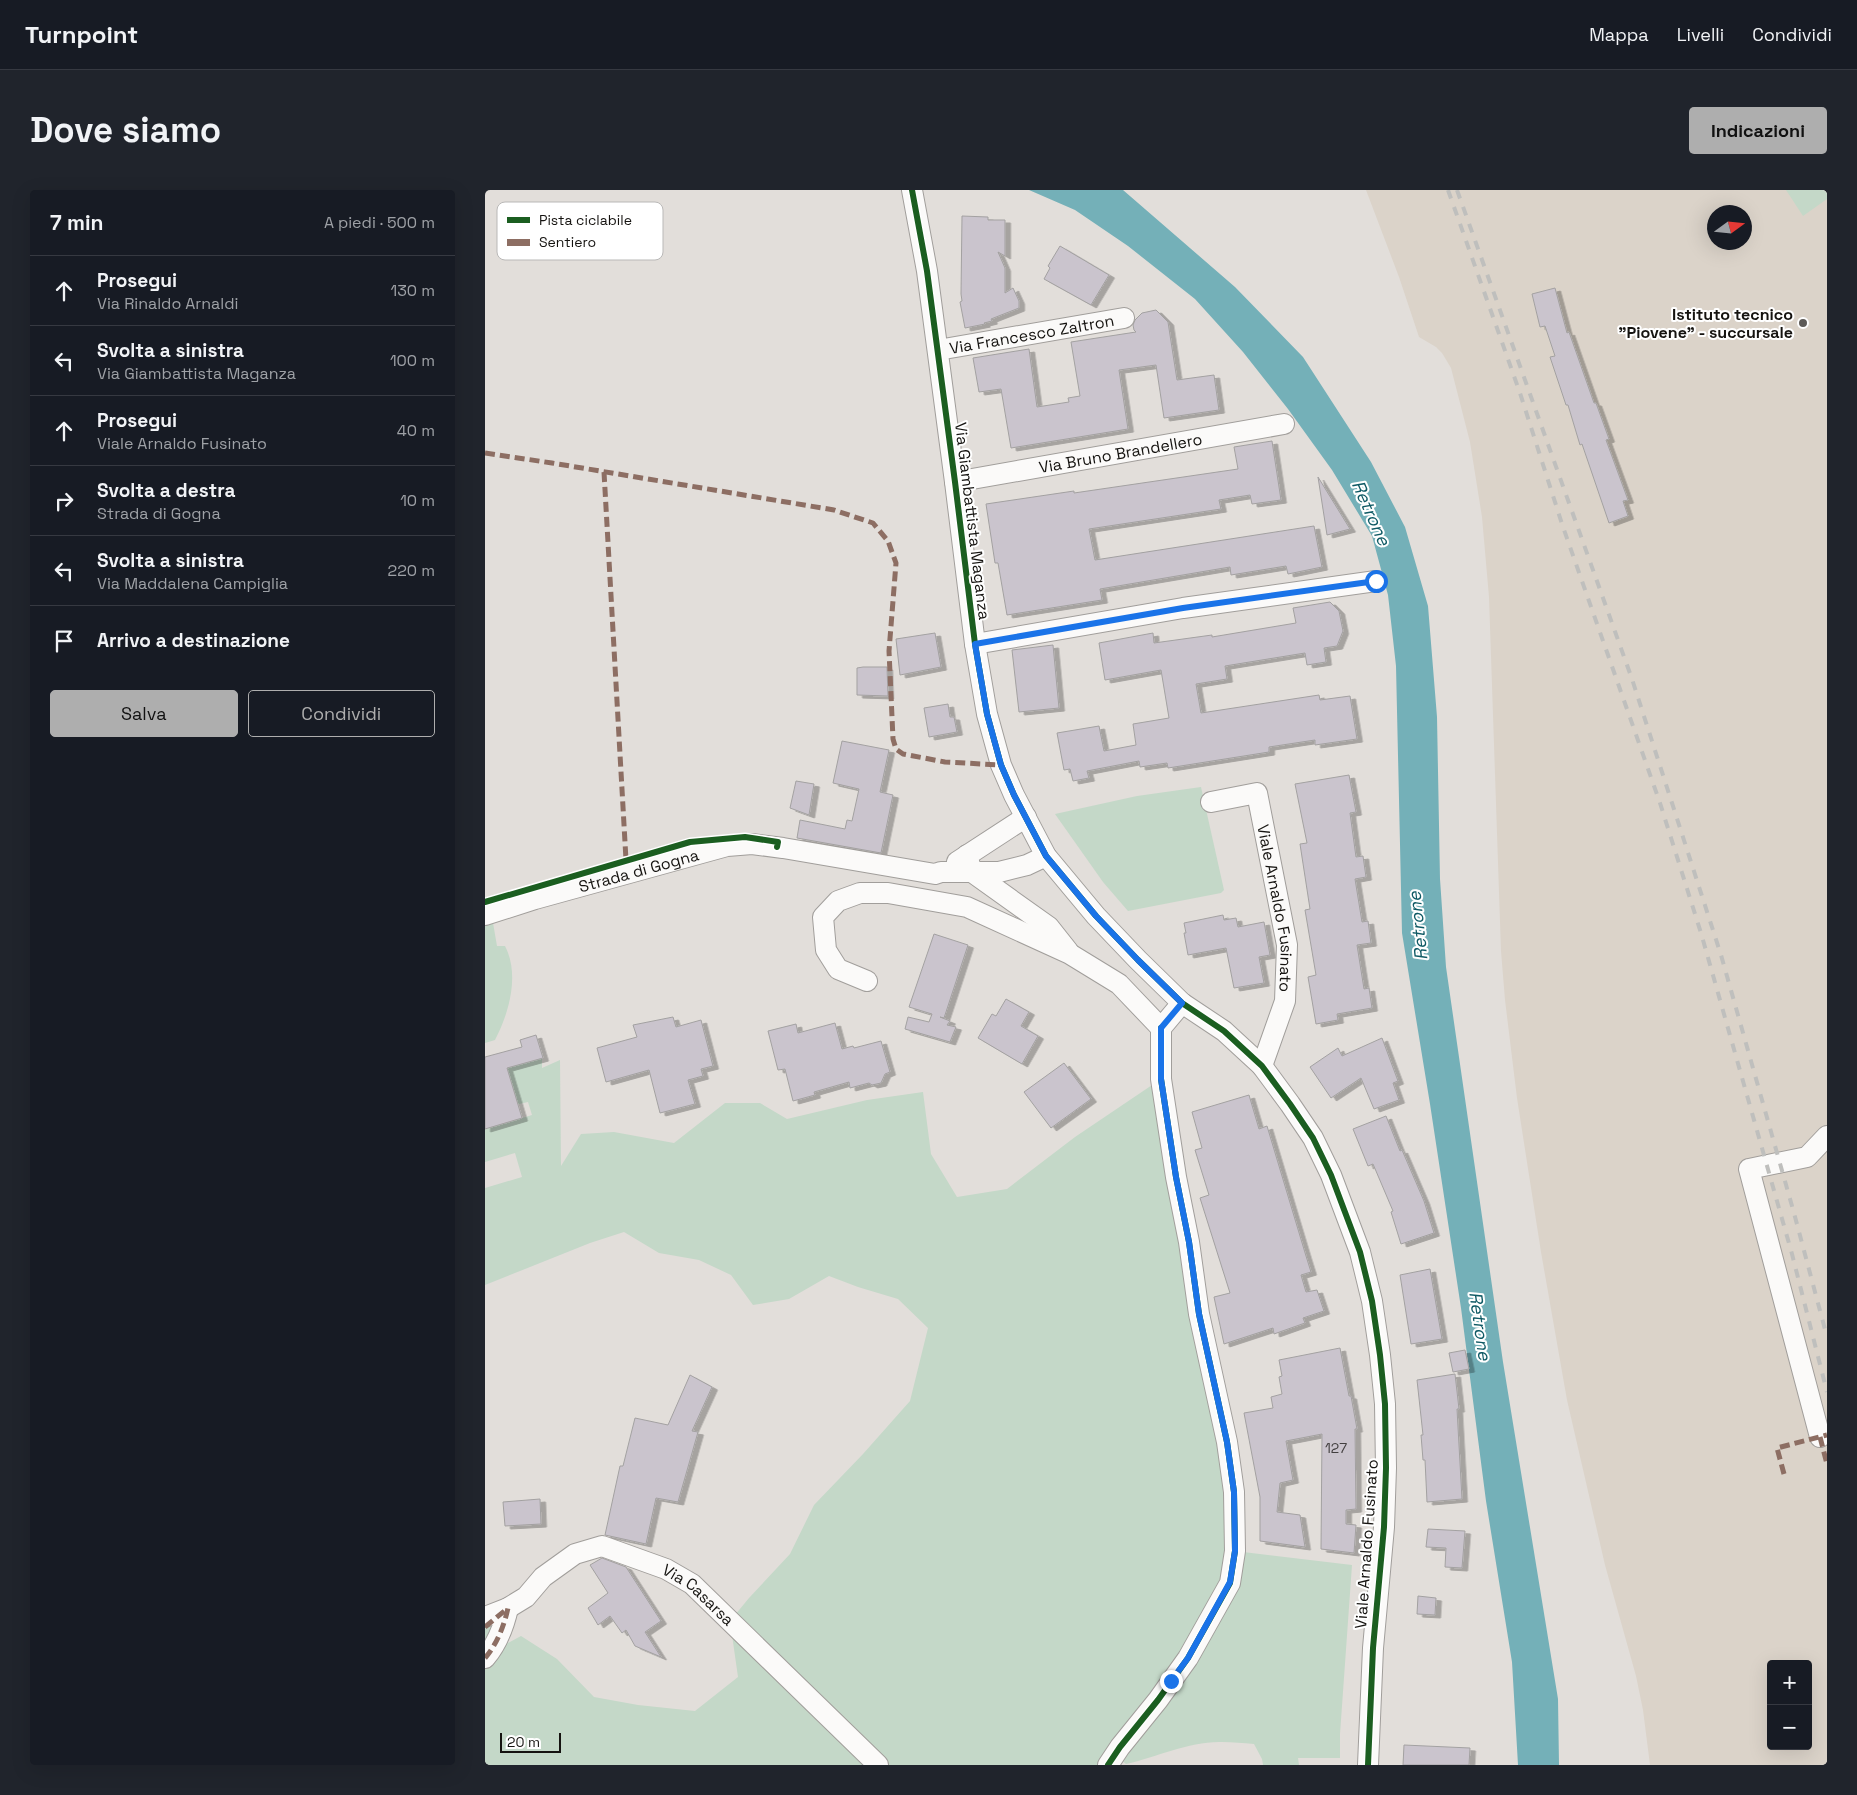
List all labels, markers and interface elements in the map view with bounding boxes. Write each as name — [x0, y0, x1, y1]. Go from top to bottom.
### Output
text: Turnpoint — [25, 19, 138, 50]
text: Mappa — [1589, 23, 1649, 46]
text: Livelli — [1677, 23, 1724, 46]
text: Condividi — [1752, 23, 1832, 46]
button: Indicazioni — [1689, 107, 1827, 154]
text: Dove siamo — [30, 108, 221, 152]
legend — [497, 202, 663, 260]
north arrow — [1707, 205, 1752, 250]
text: 7 min — [50, 209, 103, 236]
text: Pista ciclabile — [539, 211, 632, 229]
text: A piedi · 500 m — [324, 212, 435, 233]
text: Sentiero — [539, 233, 596, 251]
text: Prosegui — [97, 268, 177, 293]
icon: ahead — [50, 277, 78, 305]
text: 130 m — [391, 280, 435, 301]
text: Via Rinaldo Arnaldi — [97, 293, 238, 314]
place label: Istituto tecnico "Piovene" - succursale — [1618, 304, 1793, 343]
street label: Via Francesco Zaltron — [948, 310, 1116, 359]
marker: Istituto tecnico "Piovene" - succursale — [1797, 317, 1809, 329]
text: Svolta a sinistra — [97, 338, 244, 363]
icon: left — [50, 347, 78, 375]
text: 100 m — [390, 350, 435, 371]
text: Via Giambattista Maganza — [97, 363, 296, 384]
text: Prosegui — [97, 408, 177, 433]
icon: ahead — [50, 417, 78, 445]
text: 40 m — [397, 420, 435, 441]
street label: Via Giambattista Maganza — [950, 421, 995, 621]
street label: Via Bruno Brandellero — [1037, 429, 1204, 478]
text: Viale Arnaldo Fusinato — [97, 433, 267, 454]
water label: Retrone — [1347, 477, 1397, 550]
text: Svolta a destra — [97, 478, 235, 503]
icon: right — [50, 487, 78, 515]
text: 10 m — [400, 490, 435, 511]
text: Strada di Gogna — [97, 503, 221, 524]
text: Svolta a sinistra — [97, 548, 244, 573]
icon: left — [50, 557, 78, 585]
text: 220 m — [388, 560, 435, 581]
route start — [1365, 570, 1388, 593]
text: Via Maddalena Campiglia — [97, 573, 288, 594]
icon: arrive — [50, 627, 78, 655]
text: Arrivo a destinazione — [97, 628, 290, 653]
button: Salva — [50, 690, 238, 737]
button: Condividi — [248, 690, 435, 737]
street label: Viale Arnaldo Fusinato — [1252, 823, 1297, 993]
street label: Strada di Gogna — [576, 844, 701, 897]
water label: Retrone — [1402, 889, 1433, 962]
water label: Retrone — [1464, 1290, 1497, 1363]
house number: 127 — [1325, 1439, 1347, 1457]
street label: Viale Arnaldo Fusinato — [1350, 1459, 1383, 1630]
street label: Via Casarsa — [658, 1559, 739, 1630]
map controls — [1767, 1660, 1812, 1750]
button: + — [1767, 1660, 1812, 1705]
route end — [1160, 1670, 1183, 1693]
button: − — [1767, 1705, 1812, 1750]
scale bar — [500, 1730, 561, 1753]
text: 20 m — [507, 1733, 540, 1751]

